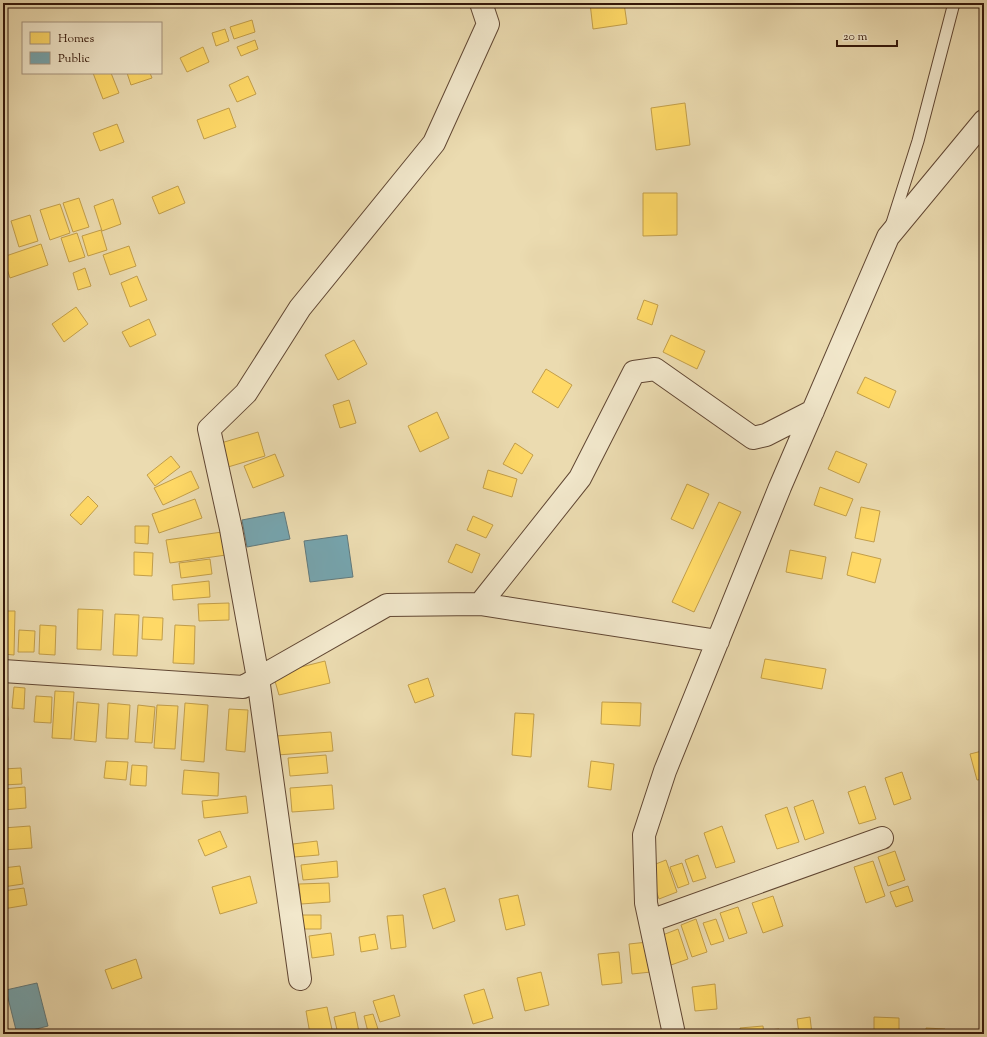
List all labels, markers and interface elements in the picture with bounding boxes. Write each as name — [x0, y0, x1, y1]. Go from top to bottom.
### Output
legend — [22, 22, 162, 74]
scale bar — [837, 22, 897, 48]
text: 20 m — [843, 28, 868, 46]
text: Homes — [58, 30, 94, 48]
text: Public — [58, 50, 91, 68]

